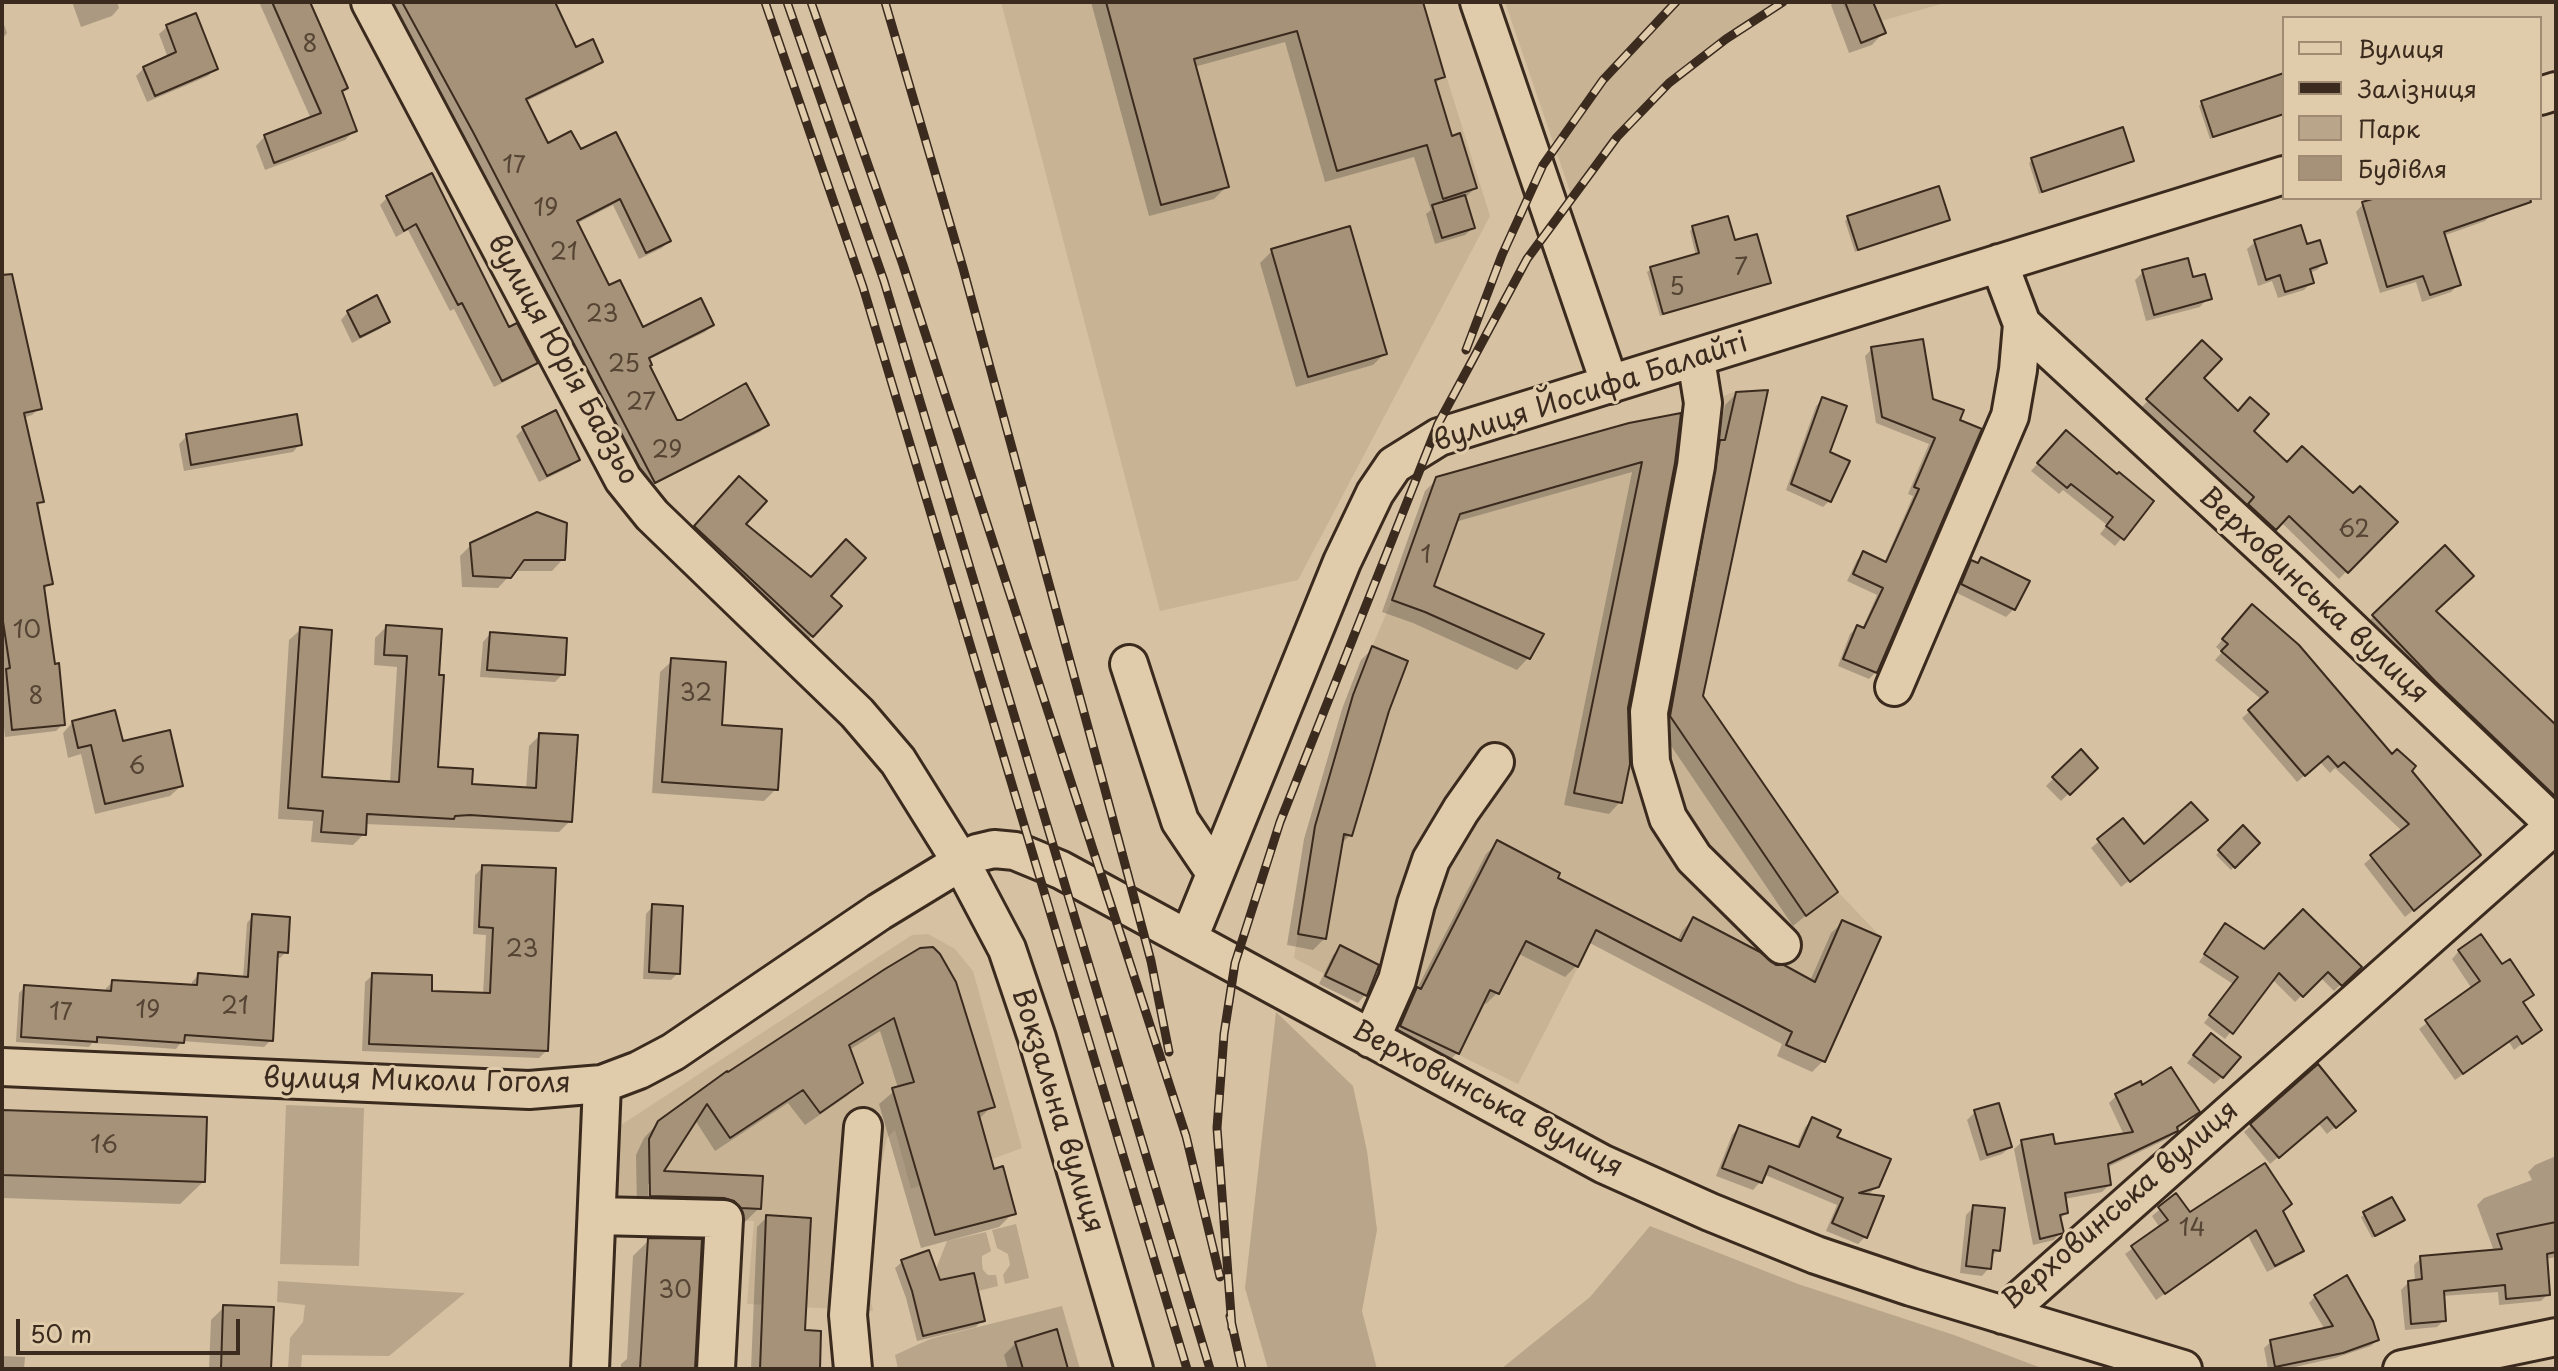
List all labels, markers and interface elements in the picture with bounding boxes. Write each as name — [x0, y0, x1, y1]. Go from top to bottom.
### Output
legend — [2282, 16, 2542, 200]
text: Вулиця — [2358, 30, 2444, 66]
house number: 8 — [303, 31, 317, 59]
text: Залізниця — [2358, 70, 2477, 106]
text: Парк — [2358, 110, 2420, 146]
text: Будівля — [2358, 150, 2447, 186]
house number: 17 — [502, 152, 526, 180]
house number: 19 — [534, 195, 558, 223]
street label: вулиця Юрія Бадзьо — [479, 229, 645, 491]
house number: 21 — [550, 239, 578, 267]
house number: 7 — [1734, 254, 1748, 282]
house number: 5 — [1669, 274, 1685, 302]
house number: 23 — [586, 301, 618, 329]
street label: вулиця Йосифа Балайті — [1430, 326, 1752, 460]
house number: 25 — [608, 351, 640, 379]
house number: 27 — [626, 389, 656, 417]
house number: 29 — [652, 437, 682, 465]
street label: Верховинська вулиця — [2191, 481, 2435, 711]
house number: 62 — [2338, 516, 2370, 544]
house number: 1 — [1421, 542, 1431, 570]
house number: 10 — [13, 617, 41, 645]
house number: 32 — [680, 680, 712, 708]
house number: 8 — [29, 683, 43, 711]
house number: 6 — [129, 753, 145, 781]
house number: 23 — [506, 936, 538, 964]
street label: Вокзальна вулиця — [1004, 985, 1110, 1237]
house number: 21 — [221, 993, 249, 1021]
house number: 19 — [136, 997, 160, 1025]
house number: 17 — [49, 999, 73, 1027]
street label: Верховинська вулиця — [1346, 1014, 1628, 1186]
street label: вулиця Миколи Гоголя — [263, 1063, 571, 1101]
street label: Верховинська вулиця — [1996, 1094, 2246, 1318]
house number: 16 — [90, 1132, 118, 1160]
house number: 14 — [2179, 1215, 2205, 1243]
house number: 30 — [658, 1277, 692, 1305]
scale bar — [20, 1303, 244, 1353]
text: 50 m — [30, 1315, 92, 1351]

